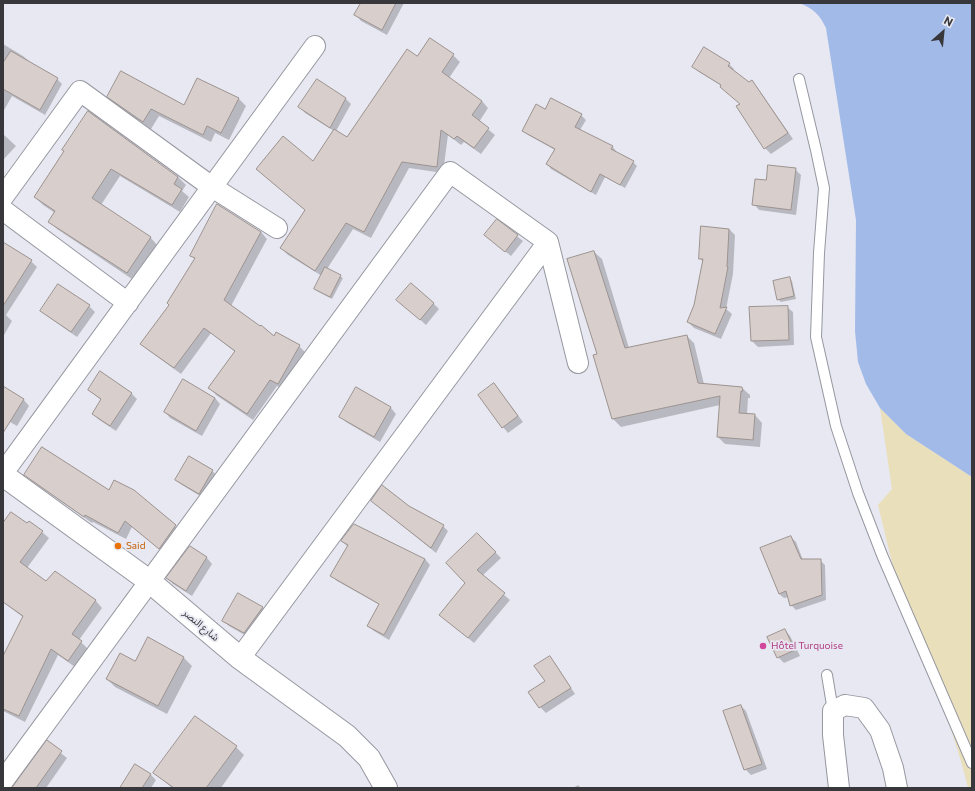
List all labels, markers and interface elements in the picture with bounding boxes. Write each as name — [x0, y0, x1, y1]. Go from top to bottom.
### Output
north arrow — [923, 12, 963, 52]
text: N — [942, 13, 955, 29]
place label: Said — [126, 540, 145, 552]
marker: Said — [113, 541, 123, 551]
street label: شارع النصر — [181, 606, 221, 644]
place label: Hôtel Turquoise — [771, 640, 843, 652]
marker: Hôtel Turquoise — [758, 641, 768, 651]

